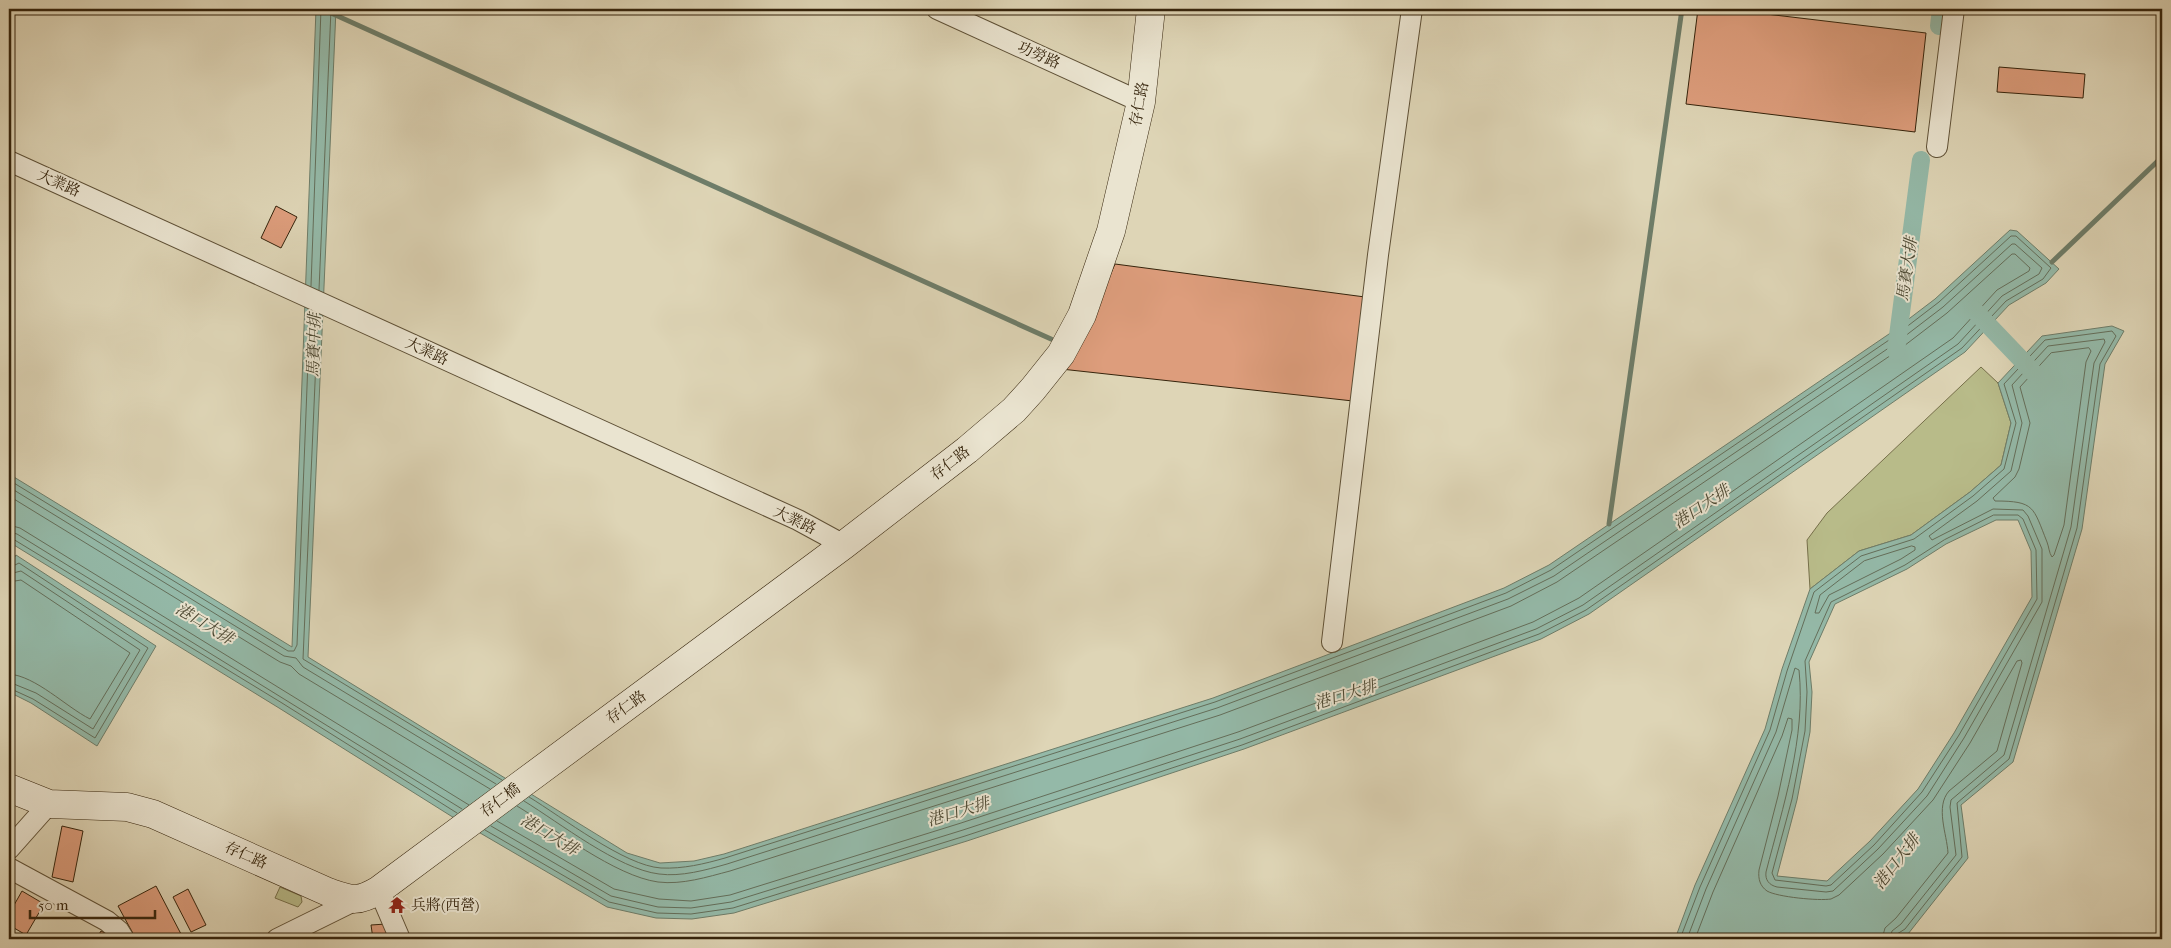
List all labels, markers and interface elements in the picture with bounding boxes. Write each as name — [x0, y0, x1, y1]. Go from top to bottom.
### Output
street label: 功勞路 — [1015, 38, 1063, 72]
street label: 存仁路 — [1126, 80, 1152, 128]
street label: 大業路 — [35, 166, 83, 200]
water label: 馬賽大排 — [1893, 234, 1921, 302]
water label: 馬賽中排 — [303, 311, 324, 377]
street label: 大業路 — [403, 333, 451, 369]
street label: 存仁路 — [927, 442, 973, 484]
water label: 港口大排 — [1669, 480, 1735, 532]
street label: 大業路 — [771, 502, 819, 538]
water label: 港口大排 — [172, 599, 239, 649]
water label: 港口大排 — [1312, 675, 1380, 713]
street label: 存仁路 — [603, 686, 649, 728]
street label: 存仁橋 — [477, 779, 523, 821]
water label: 港口大排 — [925, 792, 993, 830]
water label: 港口大排 — [517, 810, 584, 860]
water label: 港口大排 — [1869, 829, 1925, 892]
street label: 存仁路 — [222, 838, 270, 872]
scale bar — [30, 888, 155, 920]
temple icon: 兵將(西營) — [387, 895, 407, 915]
text: 50 m — [38, 896, 69, 914]
place label: 兵將(西營) — [411, 896, 479, 914]

